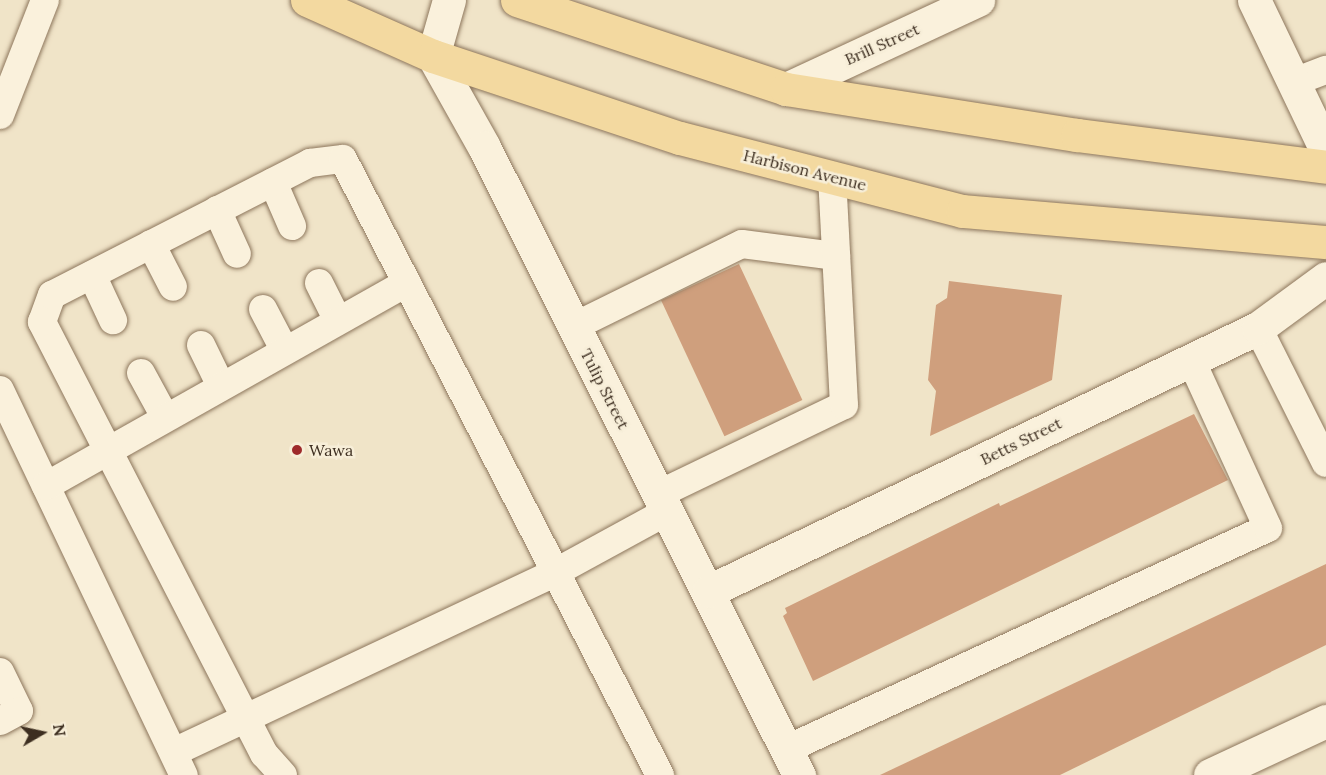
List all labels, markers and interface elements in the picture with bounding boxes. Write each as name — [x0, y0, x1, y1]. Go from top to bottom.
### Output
street label: Brill Street — [842, 19, 922, 69]
street label: Harbison Avenue — [741, 145, 869, 195]
street label: Tulip Street — [577, 346, 633, 432]
street label: Betts Street — [977, 413, 1065, 469]
place label: Wawa — [309, 440, 353, 460]
marker: Wawa — [290, 443, 304, 457]
north arrow — [12, 703, 72, 763]
text: N — [49, 723, 71, 738]

